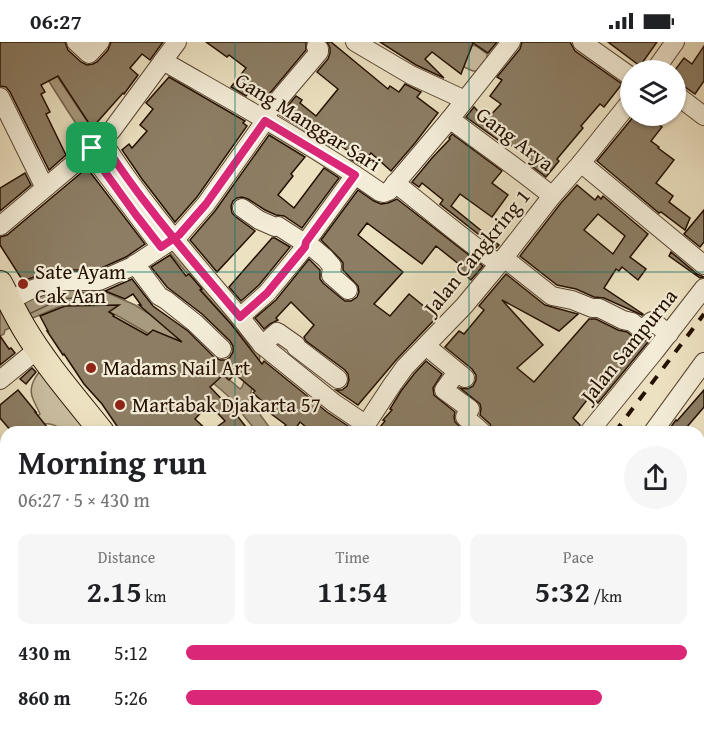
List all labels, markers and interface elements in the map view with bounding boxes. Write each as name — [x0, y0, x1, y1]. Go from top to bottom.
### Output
text: 06:27 — [30, 5, 82, 37]
map controls — [620, 60, 686, 126]
button: layers — [620, 60, 686, 126]
street label: Gang Manggar Sari — [229, 64, 387, 179]
street label: Gang Arya — [470, 99, 561, 178]
pin — [66, 122, 117, 173]
icon: arrive — [75, 131, 108, 164]
street label: Jalan Cangkring 1 — [414, 182, 537, 324]
place label: Sate Ayam Cak Aan — [35, 256, 126, 311]
marker: Sate Ayam Cak Aan — [16, 277, 30, 291]
street label: Jalan Sampurna — [571, 282, 684, 412]
place label: Madams Nail Art — [103, 352, 251, 383]
marker: Madams Nail Art — [84, 361, 98, 375]
place label: Martabak Djakarta 57 — [132, 389, 321, 420]
marker: Martabak Djakarta 57 — [113, 398, 127, 412]
text: Morning run — [18, 438, 207, 486]
button: share — [624, 446, 687, 509]
text: 06:27 · 5 × 430 m — [18, 485, 150, 514]
text: Distance — [98, 545, 155, 569]
text: Time — [335, 545, 370, 569]
text: Pace — [563, 545, 594, 569]
text: 2.15 — [87, 569, 142, 613]
text: 11:54 — [317, 569, 388, 613]
text: 5:32 — [535, 569, 590, 613]
text: km — [142, 584, 166, 608]
text: /km — [590, 584, 622, 608]
text: 430 m — [18, 638, 71, 667]
text: 5:12 — [114, 638, 148, 667]
text: 860 m — [18, 683, 71, 712]
text: 5:26 — [114, 683, 148, 712]

